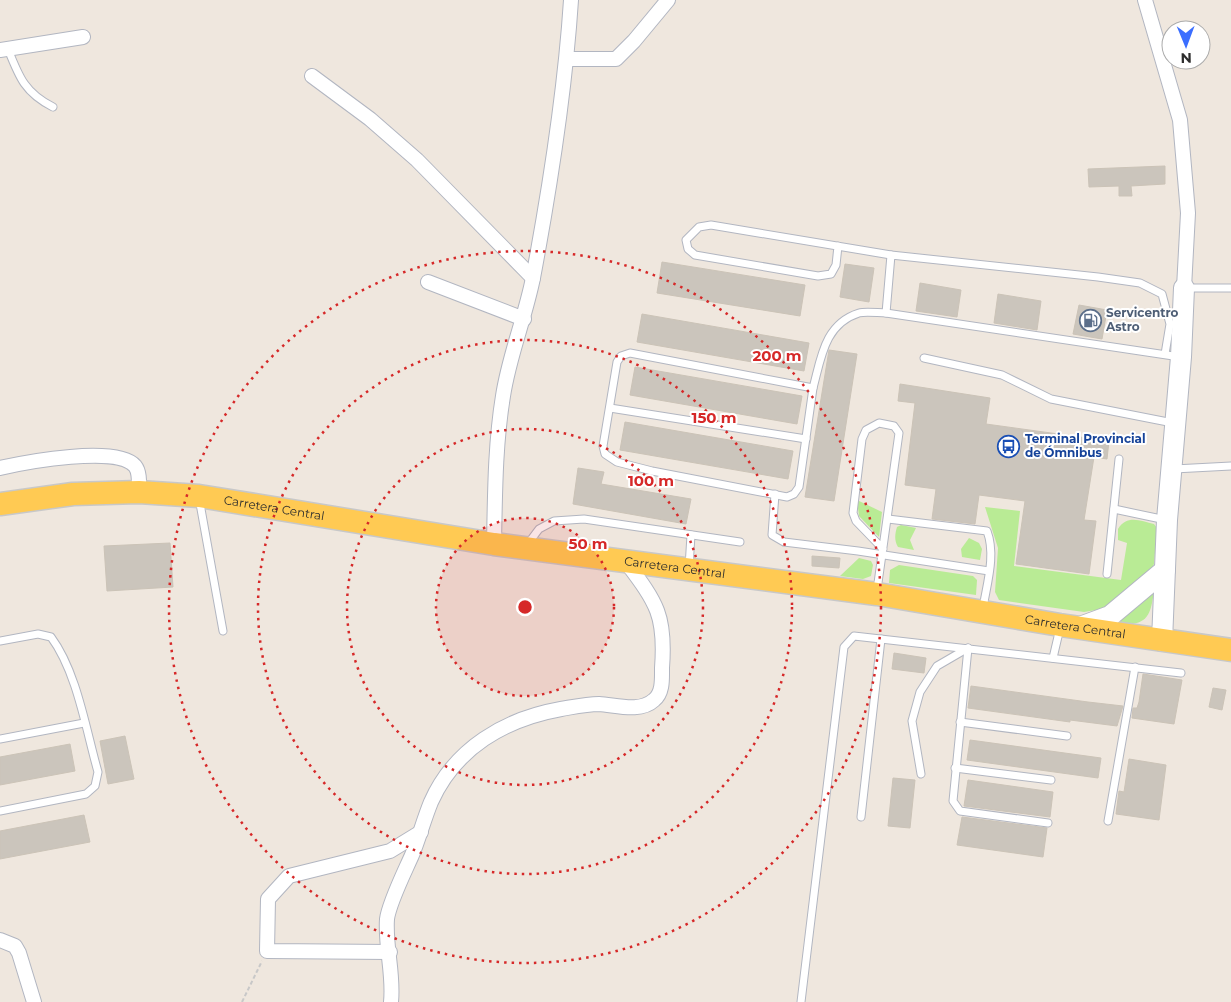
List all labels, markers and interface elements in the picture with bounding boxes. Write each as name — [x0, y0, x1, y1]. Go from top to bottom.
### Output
north arrow — [1161, 20, 1211, 70]
text: N — [1180, 49, 1192, 67]
place label: Servicentro Astro — [1105, 305, 1179, 334]
fuel station icon: Servicentro Astro — [1078, 308, 1102, 332]
text: 200 m — [752, 346, 802, 365]
text: 150 m — [692, 408, 736, 427]
place label: Terminal Provincial de Ómnibus — [1025, 431, 1146, 460]
bus stop icon: Terminal Provincial de Ómnibus — [997, 434, 1021, 458]
text: 100 m — [628, 471, 674, 490]
street label: Carretera Central — [223, 492, 326, 523]
text: 50 m — [568, 534, 608, 553]
street label: Carretera Central — [623, 553, 726, 581]
centre of rings — [516, 598, 534, 616]
street label: Carretera Central — [1024, 611, 1127, 642]

